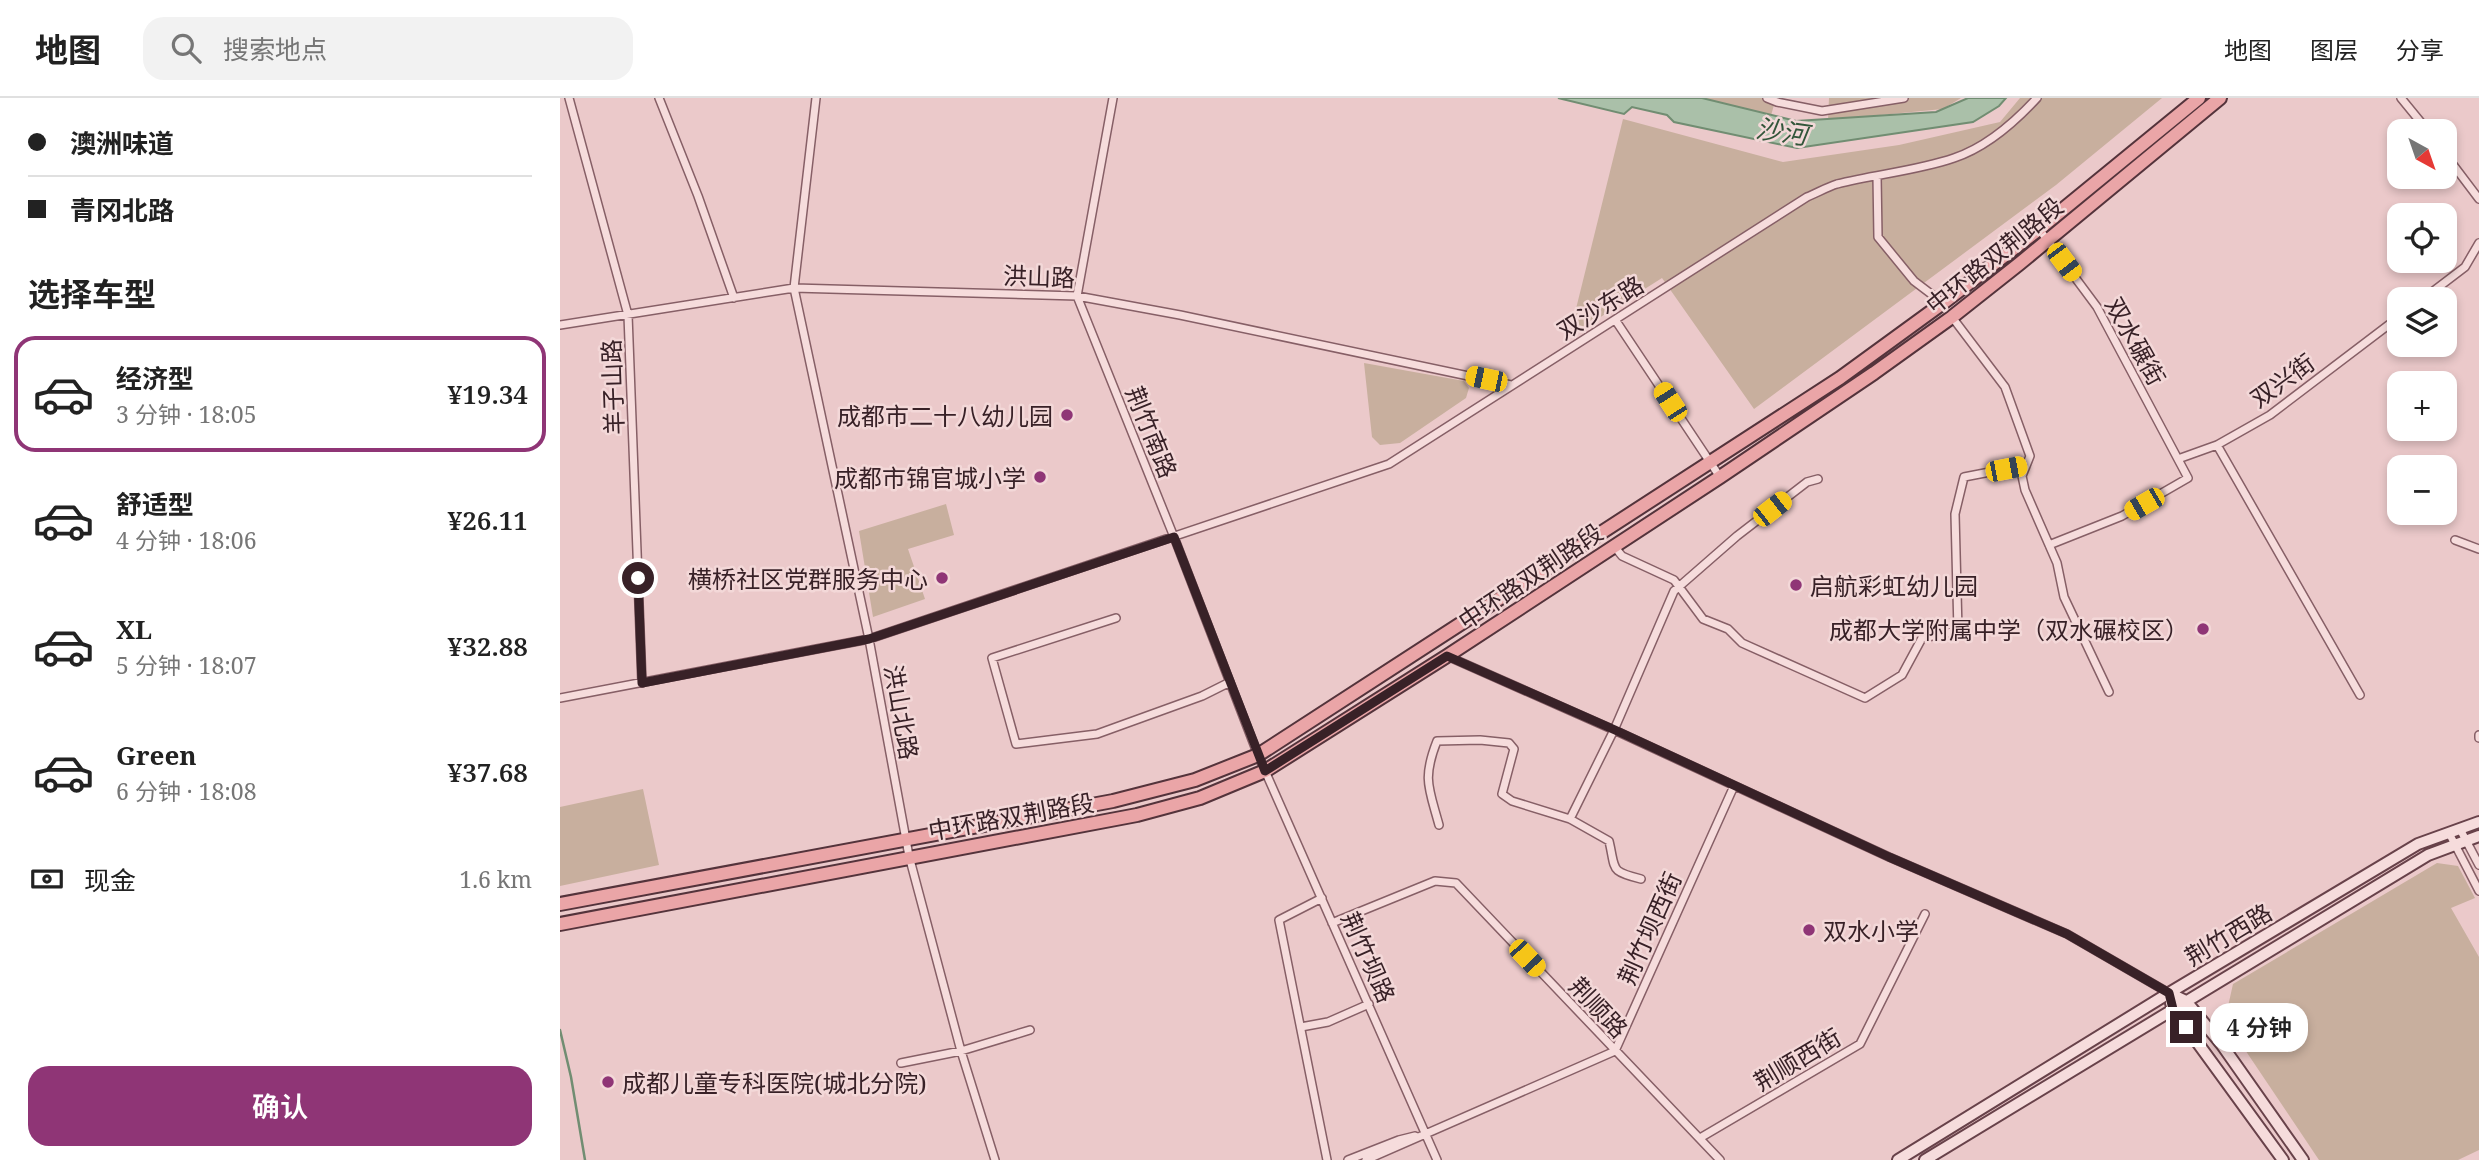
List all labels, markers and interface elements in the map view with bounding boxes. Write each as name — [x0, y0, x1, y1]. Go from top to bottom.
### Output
search box — [143, 17, 633, 80]
text: 地图 — [35, 27, 101, 72]
icon: search — [167, 29, 205, 67]
text: 搜索地点 — [223, 31, 327, 67]
text: 地图 — [2224, 33, 2272, 66]
text: 图层 — [2310, 33, 2358, 66]
text: 分享 — [2396, 33, 2444, 66]
water label: 沙河 — [1754, 110, 1815, 153]
north arrow — [2387, 119, 2457, 189]
map controls — [2387, 119, 2457, 525]
text: 澳洲味道 — [70, 125, 174, 161]
street label: 中环路双荆路段 — [1918, 189, 2070, 321]
text: 青冈北路 — [70, 192, 174, 228]
button: locate — [2387, 203, 2457, 273]
car — [2043, 239, 2086, 285]
street label: 洪山路 — [1002, 258, 1076, 294]
street label: 双沙东路 — [1551, 268, 1649, 346]
text: 选择车型 — [28, 272, 156, 315]
button: layers — [2387, 287, 2457, 357]
street label: 双水碾街 — [2098, 291, 2174, 391]
street label: 羊子山路 — [594, 338, 630, 436]
street label: 双兴街 — [2243, 345, 2321, 415]
text: 经济型 — [116, 360, 194, 396]
icon: car — [32, 363, 95, 426]
car — [1464, 364, 1509, 394]
button: + — [2387, 371, 2457, 441]
text: ¥19.34 — [448, 376, 528, 412]
car — [1650, 379, 1691, 425]
street label: 荆竹南路 — [1119, 381, 1185, 483]
text: 3 分钟 · 18:05 — [116, 398, 257, 430]
place label: 成都市二十八幼儿园 — [837, 399, 1053, 432]
marker: 成都市二十八幼儿园 — [1059, 407, 1075, 423]
car — [1984, 455, 2029, 483]
button: − — [2387, 455, 2457, 525]
place label: 成都市锦官城小学 — [834, 461, 1026, 494]
marker: 成都市锦官城小学 — [1032, 469, 1048, 485]
car — [2121, 484, 2168, 524]
text: 舒适型 — [116, 486, 194, 522]
car — [1749, 488, 1796, 530]
icon: car — [32, 489, 95, 552]
text: ¥26.11 — [448, 502, 528, 538]
street label: 中环路双荆路段 — [1451, 515, 1609, 637]
text: 4 分钟 · 18:06 — [116, 524, 257, 556]
route start — [622, 562, 654, 594]
place label: 横桥社区党群服务中心 — [688, 562, 928, 595]
place label: 启航彩虹幼儿园 — [1810, 569, 1978, 602]
marker: 横桥社区党群服务中心 — [934, 570, 950, 586]
marker: 启航彩虹幼儿园 — [1788, 577, 1804, 593]
text: XL — [116, 611, 152, 647]
place label: 成都大学附属中学（双水碾校区） — [1829, 613, 2189, 646]
icon: car — [32, 615, 95, 678]
marker: 成都大学附属中学（双水碾校区） — [2195, 621, 2211, 637]
text: ¥32.88 — [448, 628, 528, 664]
text: 5 分钟 · 18:07 — [116, 649, 257, 681]
street label: 洪山北路 — [877, 662, 927, 762]
text: Green — [116, 737, 197, 773]
icon: car — [32, 741, 95, 804]
text: ¥37.68 — [448, 754, 528, 790]
text: 6 分钟 · 18:08 — [116, 775, 257, 807]
street label: 中环路双荆路段 — [925, 785, 1097, 847]
icon: cash — [28, 860, 66, 898]
text: 现金 — [84, 862, 136, 898]
text: 1.6 km — [459, 863, 532, 895]
street label: 荆竹坝西街 — [1610, 866, 1688, 990]
street label: 荆竹西路 — [2178, 895, 2278, 973]
street label: 荆竹坝路 — [1334, 906, 1404, 1008]
place label: 双水小学 — [1823, 914, 1919, 947]
marker: 双水小学 — [1801, 922, 1817, 938]
car — [1505, 935, 1550, 981]
street label: 荆顺路 — [1562, 969, 1636, 1045]
callout: 4 分钟 — [2210, 1002, 2308, 1052]
route end — [2170, 1011, 2202, 1043]
text: 4 分钟 — [2227, 1011, 2291, 1043]
street label: 荆顺西街 — [1747, 1020, 1847, 1098]
button: 确认 — [28, 1066, 532, 1146]
place label: 成都儿童专科医院(城北分院) — [622, 1066, 927, 1099]
marker: 成都儿童专科医院(城北分院) — [600, 1074, 616, 1090]

